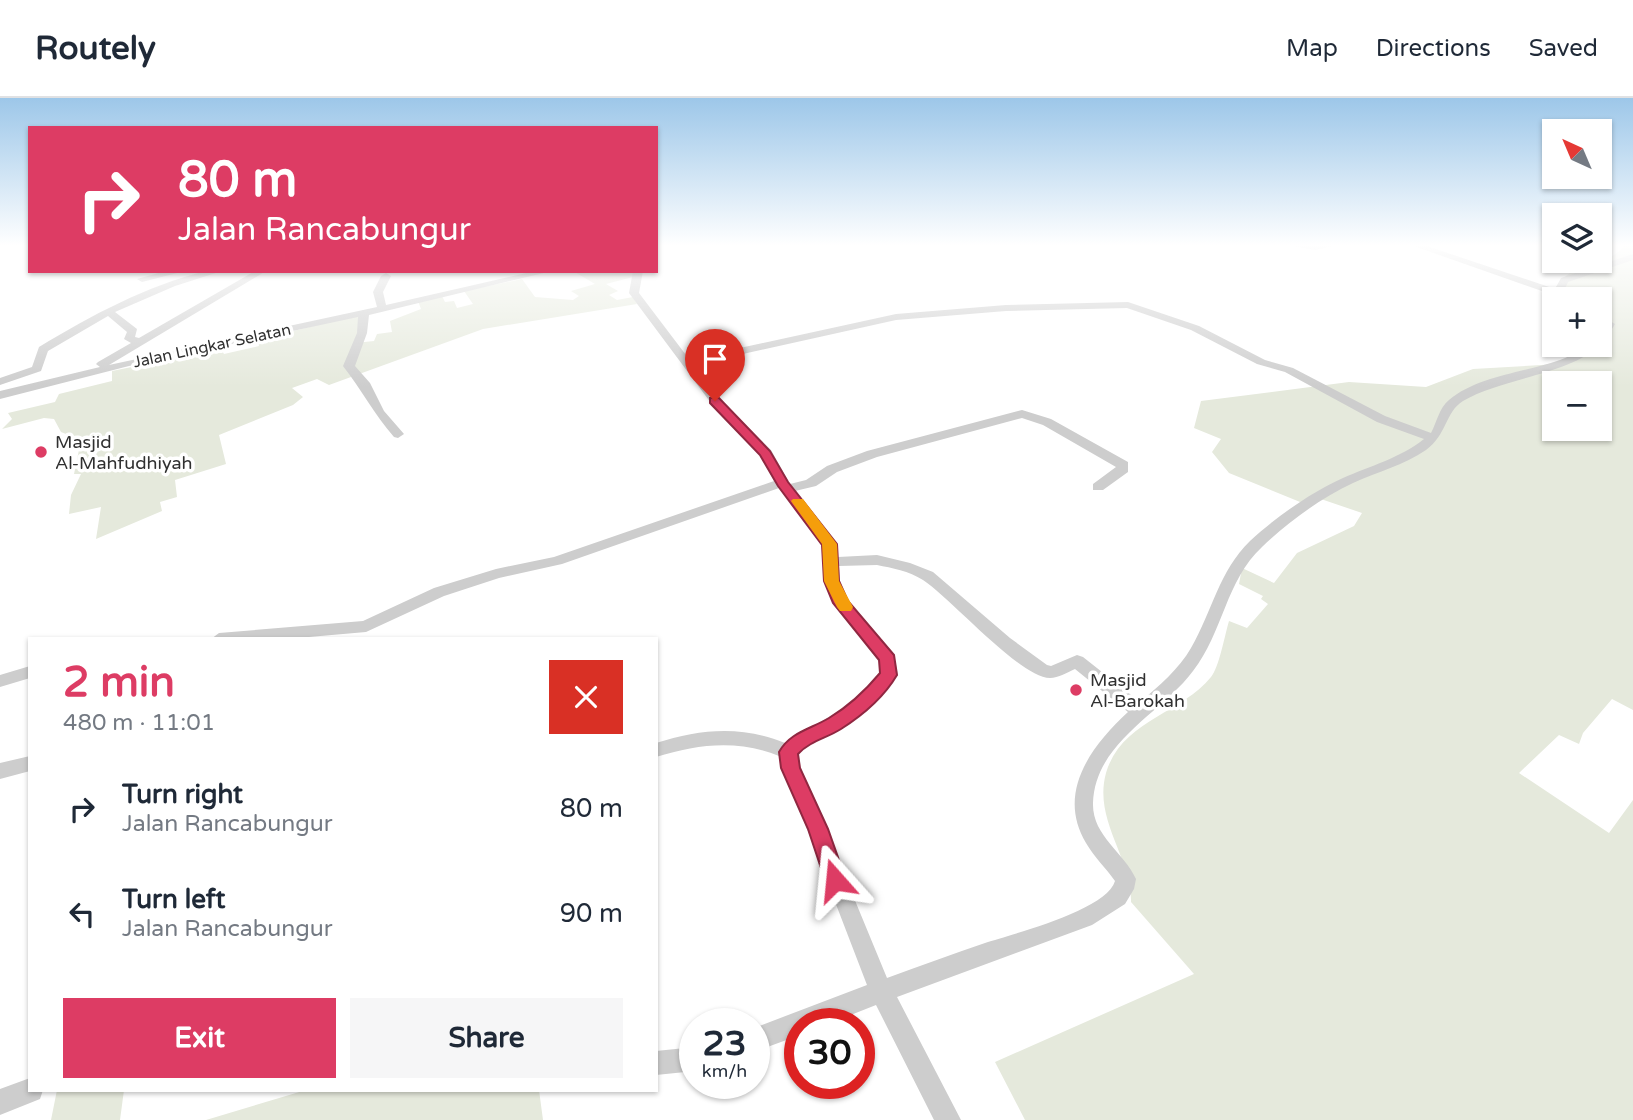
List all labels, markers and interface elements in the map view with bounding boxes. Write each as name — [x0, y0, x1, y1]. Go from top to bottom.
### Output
text: Routely — [35, 29, 156, 68]
text: Map — [1286, 34, 1338, 63]
text: Directions — [1376, 34, 1491, 63]
text: Saved — [1529, 34, 1598, 63]
north arrow — [1542, 119, 1612, 189]
map controls — [1542, 119, 1612, 441]
text: 80 m — [178, 151, 297, 210]
icon: right — [63, 154, 154, 245]
button: layers — [1542, 203, 1612, 273]
text: Jalan Rancabungur — [178, 211, 471, 249]
button: + — [1542, 287, 1612, 357]
street label: Jalan Lingkar Selatan — [131, 320, 293, 372]
pin — [685, 329, 745, 401]
icon: arrive — [696, 340, 734, 378]
button: − — [1542, 371, 1612, 441]
place label: Masjid Al-Mahfudhiyah — [55, 431, 193, 474]
marker: Masjid Al-Mahfudhiyah — [33, 444, 49, 460]
text: 2 min — [63, 657, 175, 708]
button: close — [549, 660, 623, 734]
place label: Masjid Al-Barokah — [1090, 669, 1185, 712]
marker: Masjid Al-Barokah — [1068, 682, 1084, 698]
text: 480 m · 11:01 — [63, 709, 215, 737]
text: Turn right — [122, 779, 243, 810]
icon: right — [63, 790, 101, 828]
text: 80 m — [560, 793, 623, 824]
text: Jalan Rancabungur — [122, 810, 333, 838]
position arrow — [798, 843, 872, 917]
text: Turn left — [122, 884, 225, 915]
icon: left — [63, 895, 101, 933]
text: 90 m — [560, 898, 623, 929]
text: Jalan Rancabungur — [122, 915, 333, 943]
button: Exit — [63, 998, 336, 1078]
button: Share — [350, 998, 623, 1078]
speed limit sign: 30 — [784, 1008, 875, 1099]
text: 23 — [703, 1023, 746, 1065]
text: km/h — [702, 1060, 747, 1082]

